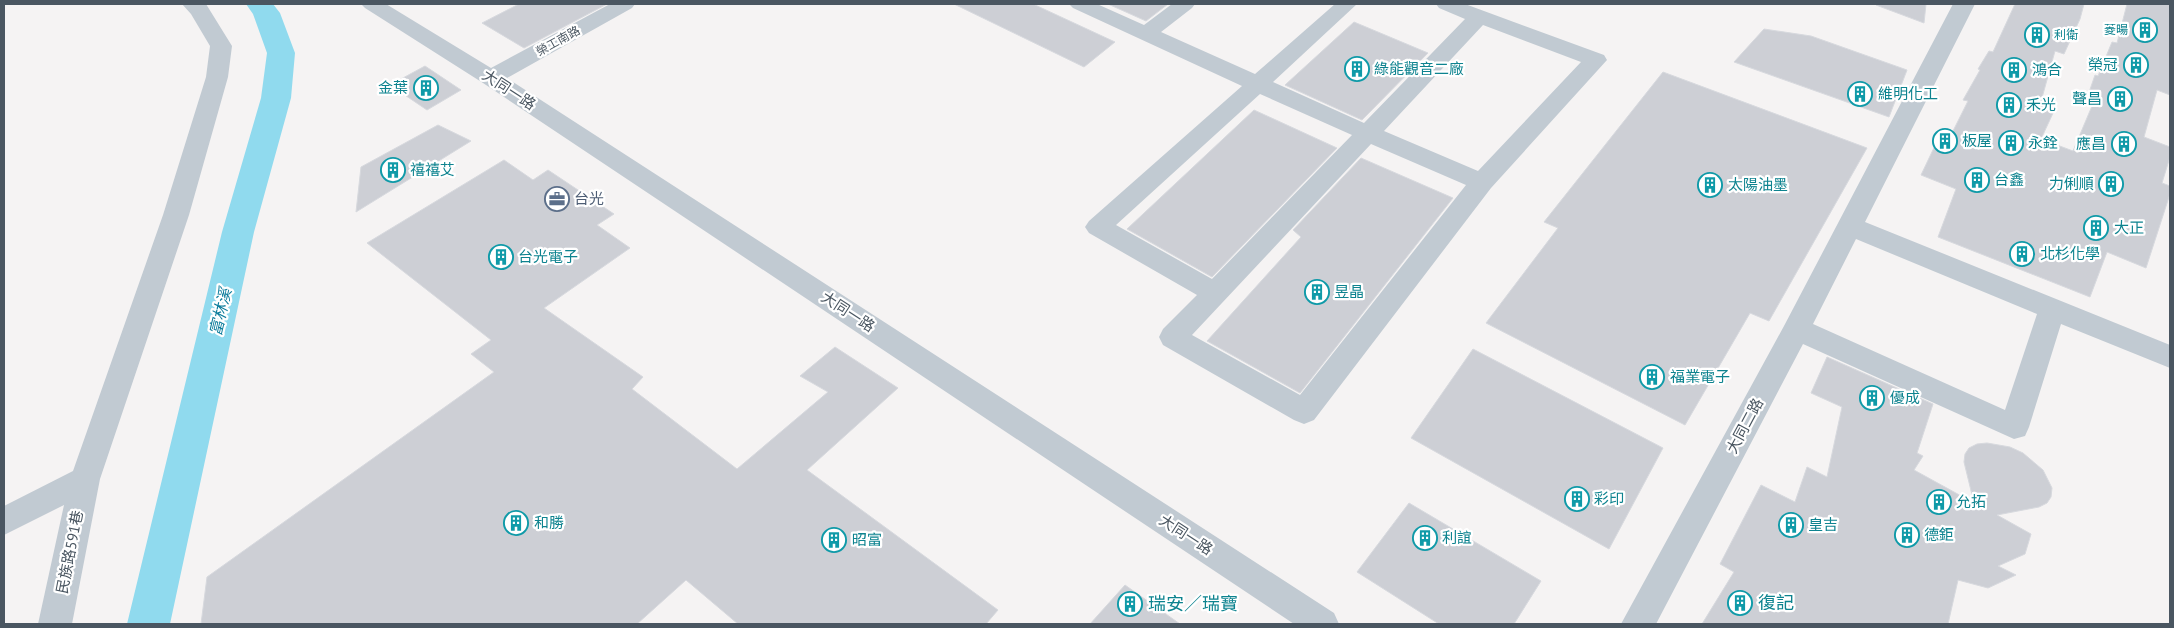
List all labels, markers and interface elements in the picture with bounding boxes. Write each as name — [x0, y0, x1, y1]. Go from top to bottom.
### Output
building icon: 菱暘 — [2132, 17, 2158, 43]
street label: 榮工南路 — [533, 22, 582, 59]
building icon: 利衛 — [2024, 22, 2050, 48]
place label: 菱暘 — [2104, 22, 2128, 37]
place label: 利衛 — [2054, 27, 2078, 42]
building icon: 榮冠 — [2123, 52, 2149, 78]
place label: 榮冠 — [2088, 55, 2118, 74]
building icon: 綠能觀音二廠 — [1344, 56, 1370, 82]
building icon: 鴻合 — [2001, 57, 2027, 83]
place label: 綠能觀音二廠 — [1374, 59, 1464, 78]
place label: 鴻合 — [2032, 60, 2062, 79]
street label: 大同一路 — [479, 65, 540, 114]
building icon: 金葉 — [413, 75, 439, 101]
place label: 金葉 — [378, 78, 408, 97]
building icon: 維明化工 — [1847, 81, 1873, 107]
place label: 維明化工 — [1878, 84, 1938, 103]
building icon: 聲昌 — [2107, 86, 2133, 112]
place label: 聲昌 — [2072, 89, 2102, 108]
building icon: 禾光 — [1996, 92, 2022, 118]
place label: 禾光 — [2026, 95, 2056, 114]
building icon: 板屋 — [1932, 128, 1958, 154]
building icon: 永銓 — [1998, 130, 2024, 156]
place label: 板屋 — [1962, 131, 1992, 150]
building icon: 應昌 — [2111, 131, 2137, 157]
place label: 永銓 — [2028, 133, 2058, 152]
place label: 應昌 — [2076, 134, 2106, 153]
building icon: 禧禧艾 — [380, 157, 406, 183]
place label: 禧禧艾 — [410, 160, 455, 179]
building icon: 台鑫 — [1964, 167, 1990, 193]
place label: 台鑫 — [1994, 170, 2024, 189]
building icon: 力俐順 — [2098, 171, 2124, 197]
building icon: 太陽油墨 — [1697, 172, 1723, 198]
place label: 力俐順 — [2049, 174, 2094, 193]
place label: 太陽油墨 — [1728, 175, 1788, 194]
office icon: 台光 — [544, 186, 570, 212]
place label: 台光 — [574, 189, 604, 208]
building icon: 大正 — [2083, 215, 2109, 241]
place label: 大正 — [2114, 218, 2144, 237]
building icon: 北杉化學 — [2009, 241, 2035, 267]
building icon: 台光電子 — [488, 244, 514, 270]
place label: 北杉化學 — [2040, 244, 2100, 263]
place label: 台光電子 — [518, 247, 578, 266]
building icon: 昱晶 — [1304, 279, 1330, 305]
place label: 昱晶 — [1334, 282, 1364, 301]
water label: 富林溪 — [205, 284, 236, 338]
street label: 大同一路 — [818, 287, 879, 336]
building icon: 福業電子 — [1639, 364, 1665, 390]
place label: 福業電子 — [1670, 367, 1730, 386]
building icon: 優成 — [1859, 385, 1885, 411]
place label: 優成 — [1890, 388, 1920, 407]
street label: 大同二路 — [1722, 395, 1767, 457]
building icon: 彩印 — [1564, 486, 1590, 512]
place label: 彩印 — [1594, 489, 1624, 508]
building icon: 允拓 — [1926, 489, 1952, 515]
place label: 允拓 — [1956, 492, 1986, 511]
street label: 民族路591巷 — [52, 509, 87, 595]
building icon: 和勝 — [503, 510, 529, 536]
street label: 大同一路 — [1156, 510, 1217, 559]
building icon: 皇吉 — [1778, 512, 1804, 538]
place label: 和勝 — [534, 513, 564, 532]
place label: 皇吉 — [1808, 515, 1838, 534]
building icon: 德鉅 — [1894, 522, 1920, 548]
building icon: 利誼 — [1412, 525, 1438, 551]
place label: 德鉅 — [1924, 525, 1954, 544]
building icon: 昭富 — [821, 527, 847, 553]
place label: 利誼 — [1442, 528, 1472, 547]
place label: 昭富 — [852, 530, 882, 549]
building icon: 復記 — [1727, 590, 1753, 616]
building icon: 瑞安／瑞寶 — [1117, 591, 1143, 617]
place label: 復記 — [1758, 591, 1794, 614]
place label: 瑞安／瑞寶 — [1148, 592, 1238, 615]

